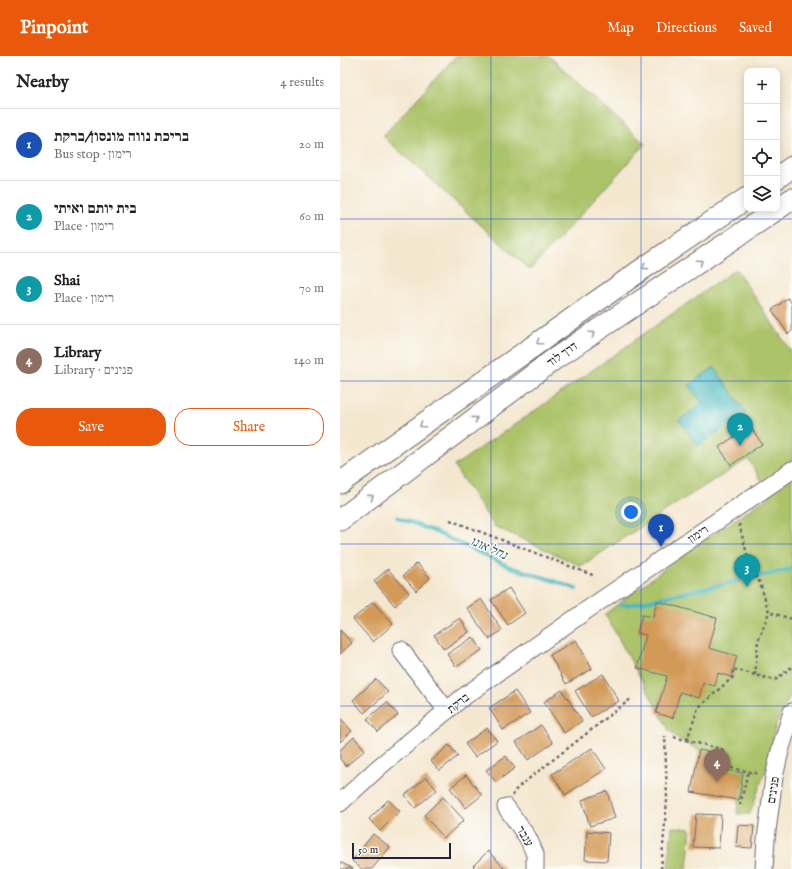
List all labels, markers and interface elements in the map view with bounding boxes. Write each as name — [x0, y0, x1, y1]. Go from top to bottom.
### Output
text: Pinpoint — [20, 16, 88, 40]
text: Map — [607, 19, 634, 37]
text: Directions — [656, 19, 717, 37]
text: Saved — [739, 19, 772, 37]
map controls — [744, 68, 780, 212]
button: + — [744, 68, 780, 104]
text: Nearby — [16, 72, 69, 93]
text: 4 results — [280, 74, 324, 91]
button: − — [744, 104, 780, 140]
text: בריכת נווה מונסון/ברקת — [54, 127, 189, 146]
text: 1 — [27, 136, 31, 153]
text: 20 m — [299, 136, 324, 153]
button: locate — [744, 140, 780, 176]
text: Bus stop · רימון — [54, 146, 132, 163]
button: layers — [744, 176, 780, 212]
text: בית יותם ואיתי — [54, 199, 136, 218]
text: 2 — [26, 208, 32, 225]
text: 60 m — [299, 208, 324, 225]
text: Place · רימון — [54, 218, 114, 235]
one-way arrow — [695, 260, 702, 267]
one-way arrow — [642, 262, 649, 270]
text: Shai — [54, 271, 80, 290]
text: 3 — [27, 280, 31, 297]
text: 70 m — [299, 280, 324, 297]
text: Place · רימון — [54, 290, 114, 307]
one-way arrow — [587, 332, 594, 339]
one-way arrow — [536, 337, 543, 345]
street label: דרך לוד — [544, 339, 580, 370]
text: Library — [54, 343, 101, 362]
text: 4 — [26, 352, 32, 369]
text: 140 m — [294, 352, 324, 369]
text: Library · פנינים — [54, 362, 133, 379]
button: Save — [16, 408, 166, 446]
button: Share — [174, 408, 324, 446]
pin: 2 — [727, 413, 753, 446]
one-way arrow — [471, 416, 478, 423]
one-way arrow — [419, 420, 426, 427]
one-way arrow — [367, 495, 374, 502]
your location — [621, 502, 641, 522]
pin: 1 — [648, 514, 674, 547]
street label: רימון — [685, 522, 711, 547]
water label: נחל אונו — [467, 533, 511, 565]
pin: 3 — [734, 554, 760, 587]
street label: ברקת — [444, 690, 473, 717]
pin: 4 — [704, 749, 730, 782]
street label: פנינים — [764, 776, 783, 805]
street label: ענבר — [513, 823, 537, 849]
scale bar — [352, 841, 451, 860]
text: 50 m — [358, 843, 378, 857]

